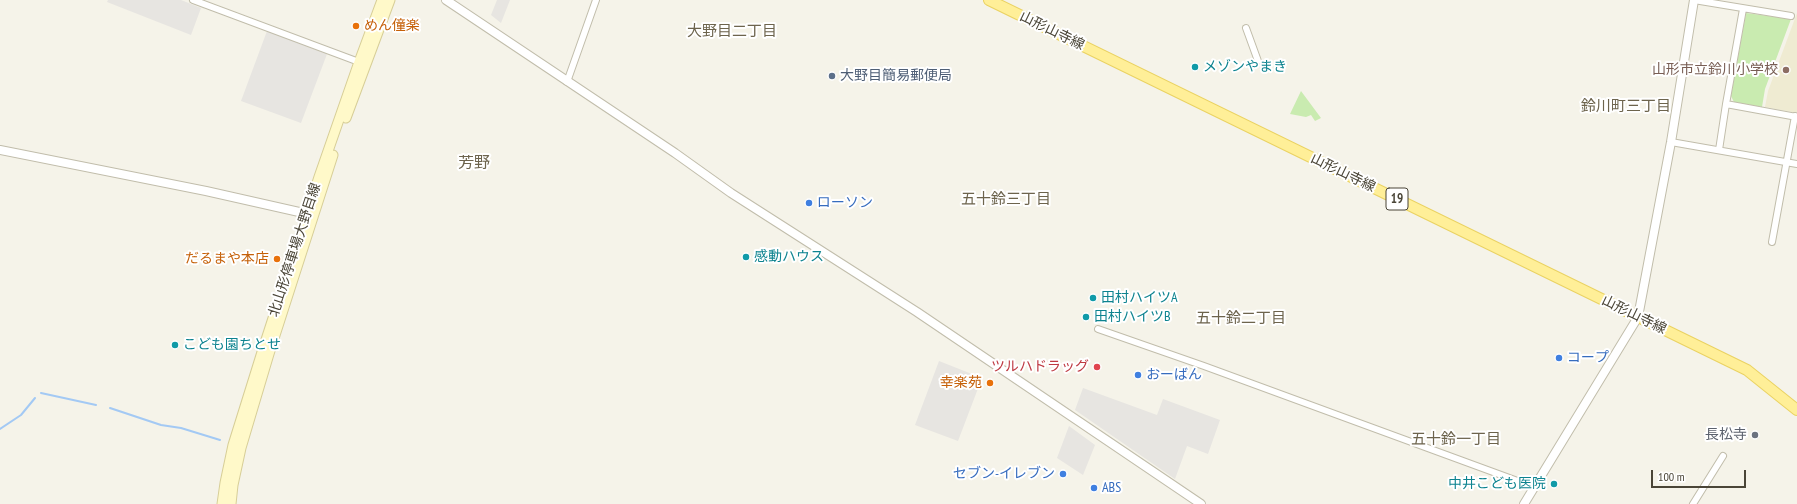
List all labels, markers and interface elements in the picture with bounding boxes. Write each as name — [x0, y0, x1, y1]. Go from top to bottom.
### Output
street label: 山形山寺線 — [1017, 8, 1087, 54]
place label: めん僮楽 — [364, 18, 420, 34]
marker: めん僮楽 — [351, 21, 361, 31]
district label: 大野目二丁目 — [687, 23, 777, 41]
place label: メゾンやまき — [1203, 59, 1287, 75]
marker: メゾンやまき — [1190, 62, 1200, 72]
place label: 山形市立鈴川小学校 — [1652, 62, 1778, 78]
marker: 山形市立鈴川小学校 — [1781, 65, 1791, 75]
place label: 大野目簡易郵便局 — [840, 68, 952, 84]
marker: 大野目簡易郵便局 — [827, 71, 837, 81]
district label: 鈴川町三丁目 — [1581, 98, 1671, 116]
street label: 山形山寺線 — [1308, 150, 1378, 196]
district label: 芳野 — [458, 153, 490, 173]
street label: 北山形停車場大野目線 — [265, 181, 325, 319]
road number: 19 — [1386, 188, 1408, 210]
district label: 五十鈴三丁目 — [961, 191, 1051, 209]
place label: ローソン — [817, 195, 873, 211]
marker: ローソン — [804, 198, 814, 208]
place label: 感動ハウス — [754, 249, 824, 265]
place label: だるまや本店 — [185, 251, 269, 267]
marker: 感動ハウス — [741, 252, 751, 262]
marker: だるまや本店 — [272, 254, 282, 264]
place label: 田村ハイツA — [1101, 290, 1178, 306]
street label: 山形山寺線 — [1599, 292, 1669, 338]
marker: 田村ハイツA — [1088, 293, 1098, 303]
place label: 田村ハイツB — [1094, 309, 1171, 325]
district label: 五十鈴二丁目 — [1196, 310, 1286, 328]
marker: 田村ハイツB — [1081, 312, 1091, 322]
place label: こども園ちとせ — [183, 337, 281, 353]
marker: こども園ちとせ — [170, 340, 180, 350]
place label: コープ — [1567, 350, 1609, 366]
marker: コープ — [1554, 353, 1564, 363]
place label: ツルハドラッグ — [991, 359, 1089, 375]
marker: ツルハドラッグ — [1092, 362, 1102, 372]
place label: おーばん — [1146, 367, 1202, 383]
marker: おーばん — [1133, 370, 1143, 380]
place label: 幸楽苑 — [940, 375, 982, 391]
marker: 幸楽苑 — [985, 378, 995, 388]
place label: 長松寺 — [1705, 427, 1747, 443]
marker: 長松寺 — [1750, 430, 1760, 440]
district label: 五十鈴一丁目 — [1411, 431, 1501, 449]
scale bar — [1653, 462, 1748, 488]
place label: セブン-イレブン — [953, 466, 1055, 482]
marker: セブン-イレブン — [1058, 469, 1068, 479]
text: 100 m — [1658, 469, 1685, 484]
place label: 中井こども医院 — [1448, 476, 1546, 492]
marker: 中井こども医院 — [1549, 479, 1559, 489]
place label: ABS — [1102, 480, 1121, 496]
marker: ABS — [1089, 483, 1099, 493]

